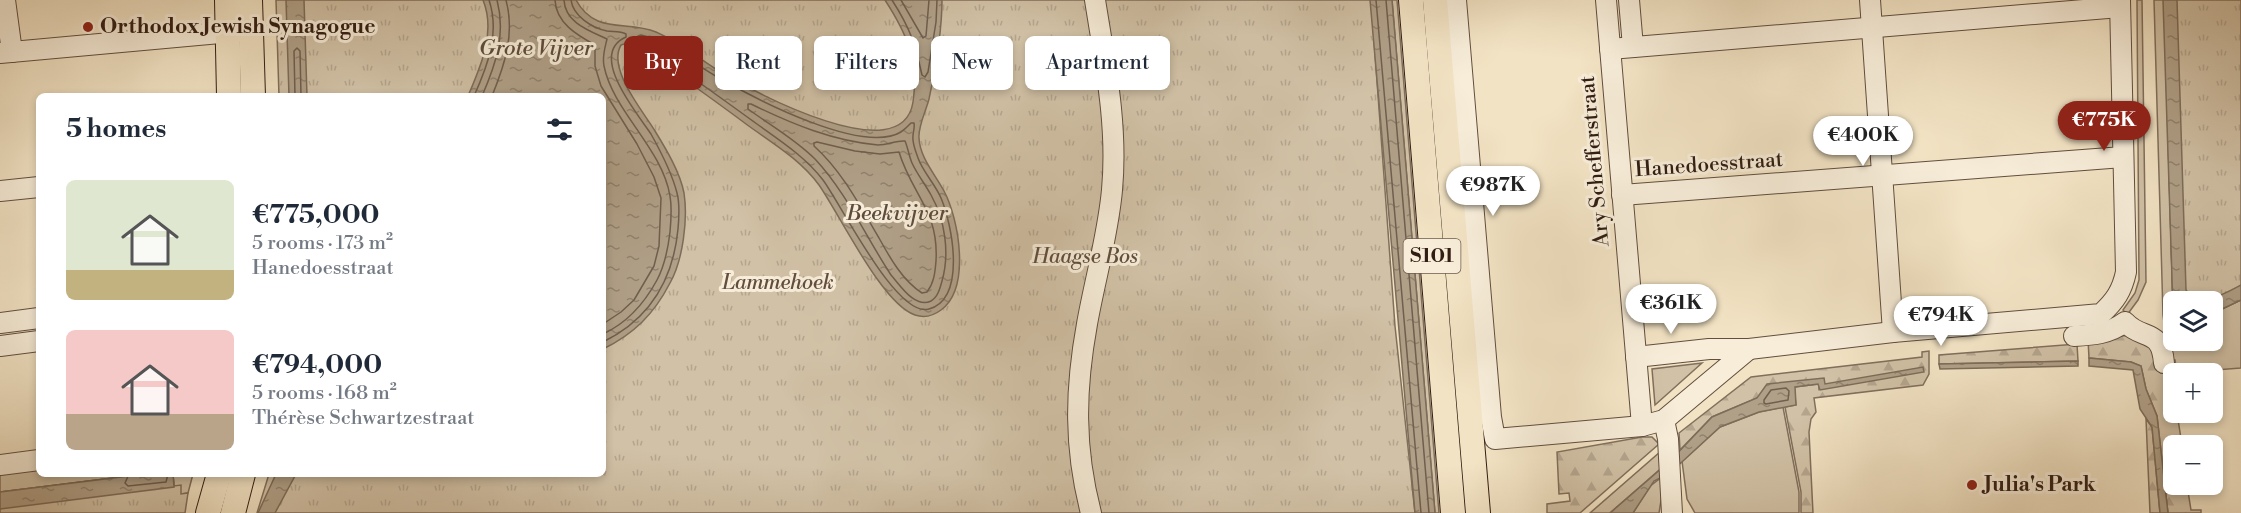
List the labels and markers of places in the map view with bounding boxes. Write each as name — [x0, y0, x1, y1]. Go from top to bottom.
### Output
place label: Orthodox Jewish Synagogue — [100, 14, 375, 40]
marker: Orthodox Jewish Synagogue — [81, 20, 95, 34]
pin: €775K — [2062, 101, 2146, 152]
pin: €400K — [1821, 116, 1905, 167]
pin: €987K — [1451, 166, 1535, 217]
pin: €361K — [1629, 284, 1713, 335]
pin: €794K — [1899, 296, 1983, 347]
place label: Julia's Park — [1981, 472, 2097, 498]
marker: Julia's Park — [1965, 478, 1979, 492]

